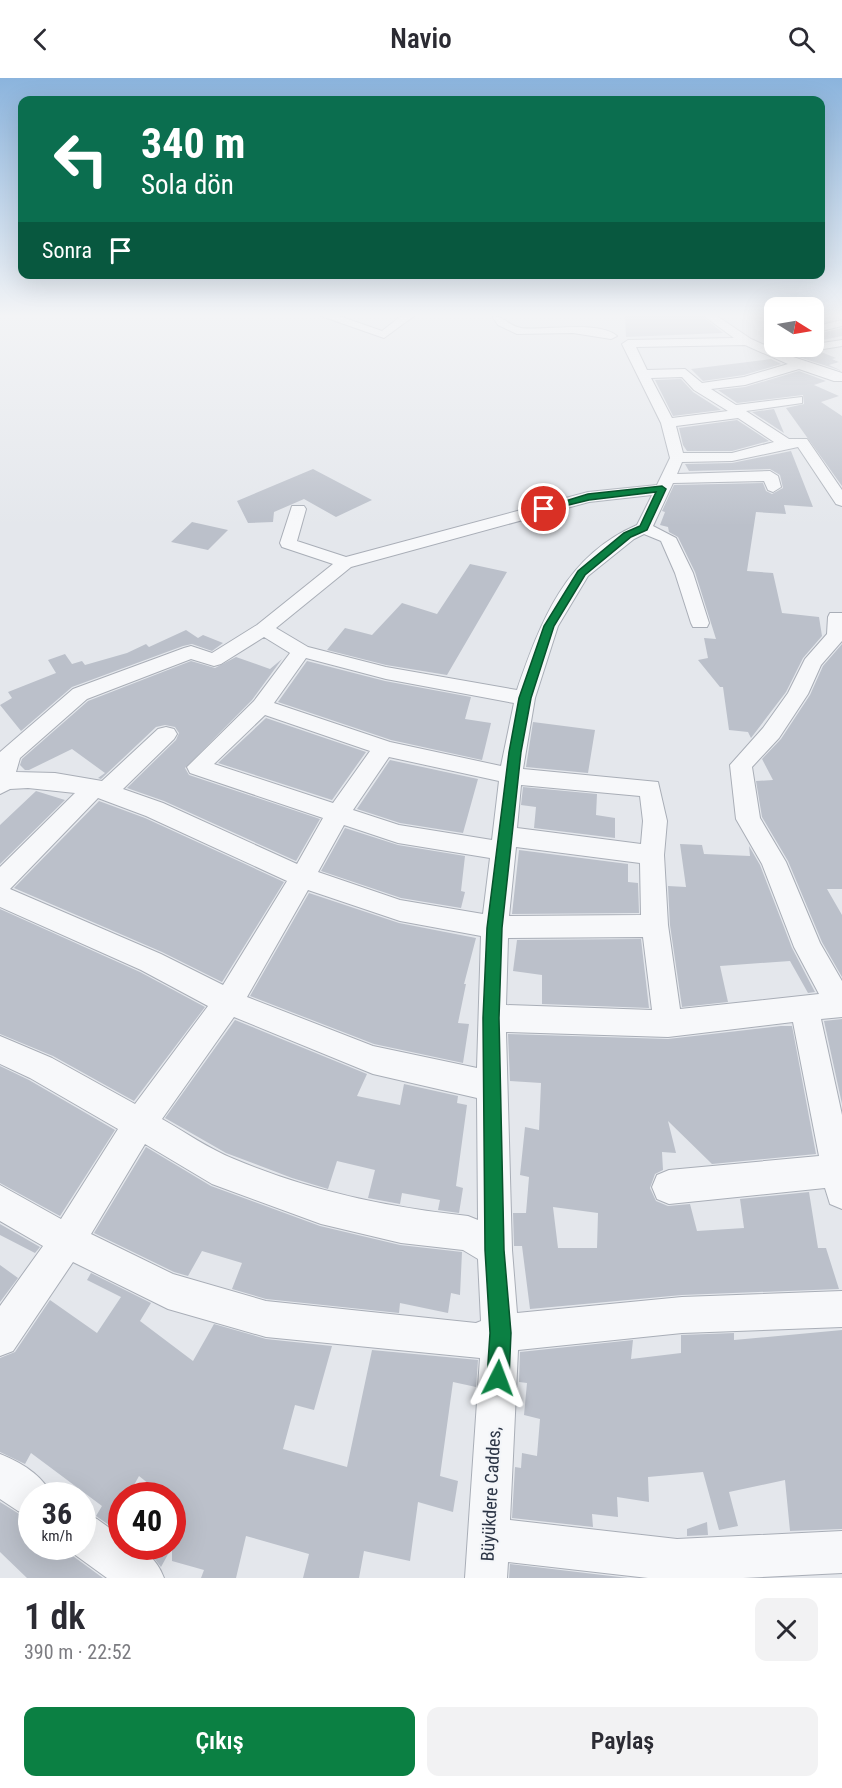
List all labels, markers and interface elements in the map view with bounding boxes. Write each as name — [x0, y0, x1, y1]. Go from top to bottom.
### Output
icon: back — [24, 23, 57, 56]
text: Navio — [390, 23, 452, 55]
icon: search — [785, 23, 818, 56]
text: 340 m — [141, 119, 246, 168]
icon: left — [42, 120, 120, 198]
text: Sola dön — [141, 169, 234, 201]
icon: arrive — [104, 234, 137, 267]
text: Sonra — [42, 238, 92, 263]
north arrow — [764, 297, 824, 357]
map controls — [764, 297, 824, 357]
pin — [518, 483, 569, 534]
icon: arrive — [527, 492, 560, 525]
position arrow — [466, 1346, 530, 1410]
street label: Büyükdere Caddes, — [476, 1426, 505, 1562]
speed limit sign: 40 — [108, 1482, 186, 1560]
text: 36 — [42, 1496, 72, 1531]
text: km/h — [42, 1527, 72, 1545]
text: 1 dk — [24, 1596, 85, 1638]
button: close — [755, 1598, 818, 1661]
text: 390 m · 22:52 — [24, 1640, 131, 1664]
button: Çıkış — [24, 1707, 415, 1776]
button: Paylaş — [427, 1707, 818, 1776]

